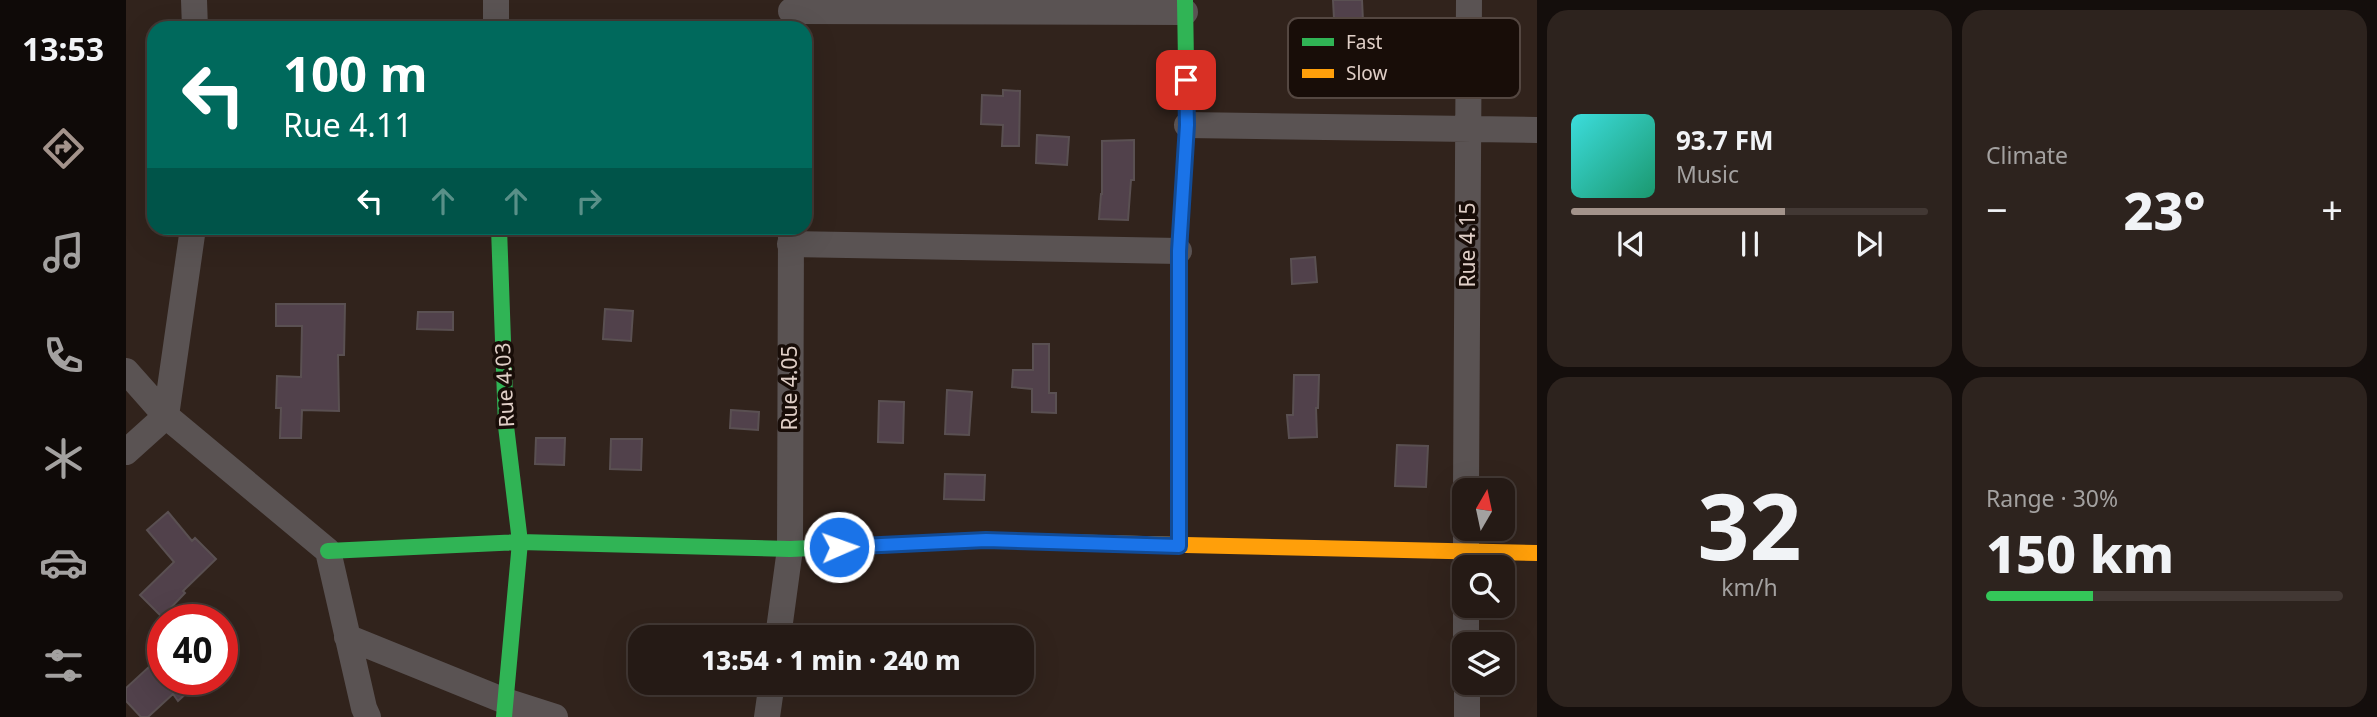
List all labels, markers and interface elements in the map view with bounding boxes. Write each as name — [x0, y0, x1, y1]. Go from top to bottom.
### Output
legend — [1288, 18, 1520, 98]
text: 13:53 — [22, 27, 104, 70]
text: Fast — [1346, 29, 1383, 55]
text: 100 m — [283, 40, 428, 106]
icon: left — [168, 49, 259, 140]
pin — [1156, 50, 1216, 110]
text: Slow — [1346, 60, 1387, 86]
icon: arrive — [1167, 61, 1205, 99]
text: Rue 4.11 — [283, 103, 413, 146]
text: 93.7 FM — [1676, 122, 1773, 158]
icon: directions — [39, 124, 88, 173]
text: Climate — [1986, 139, 2068, 171]
text: Music — [1676, 158, 1739, 190]
text: 23° — [2123, 174, 2206, 245]
icon: left — [351, 182, 389, 220]
icon: ahead — [424, 182, 462, 220]
icon: ahead — [497, 182, 535, 220]
icon: right — [570, 182, 608, 220]
text: − — [1986, 183, 2008, 235]
text: + — [2321, 183, 2343, 235]
street label: Rue 4.15 — [1453, 202, 1481, 288]
icon: previous — [1612, 225, 1650, 263]
icon: pause — [1731, 225, 1769, 263]
icon: next — [1850, 225, 1888, 263]
icon: music — [39, 228, 88, 277]
icon: phone — [39, 331, 88, 380]
street label: Rue 4.03 — [488, 342, 520, 428]
street label: Rue 4.05 — [775, 345, 803, 431]
icon: climate — [39, 434, 88, 483]
text: 32 — [1697, 463, 1802, 587]
north arrow — [1452, 478, 1516, 541]
map controls — [1452, 478, 1515, 695]
text: Range · 30% — [1986, 482, 2118, 514]
position arrow — [802, 510, 876, 584]
text: 150 km — [1986, 517, 2174, 588]
icon: car — [39, 538, 88, 587]
button: search — [1452, 555, 1515, 618]
text: km/h — [1721, 571, 1778, 603]
speed limit sign: 40 — [147, 604, 238, 695]
button: layers — [1452, 632, 1515, 695]
icon: filters — [39, 641, 88, 690]
text: 13:54 · 1 min · 240 m — [701, 642, 961, 678]

